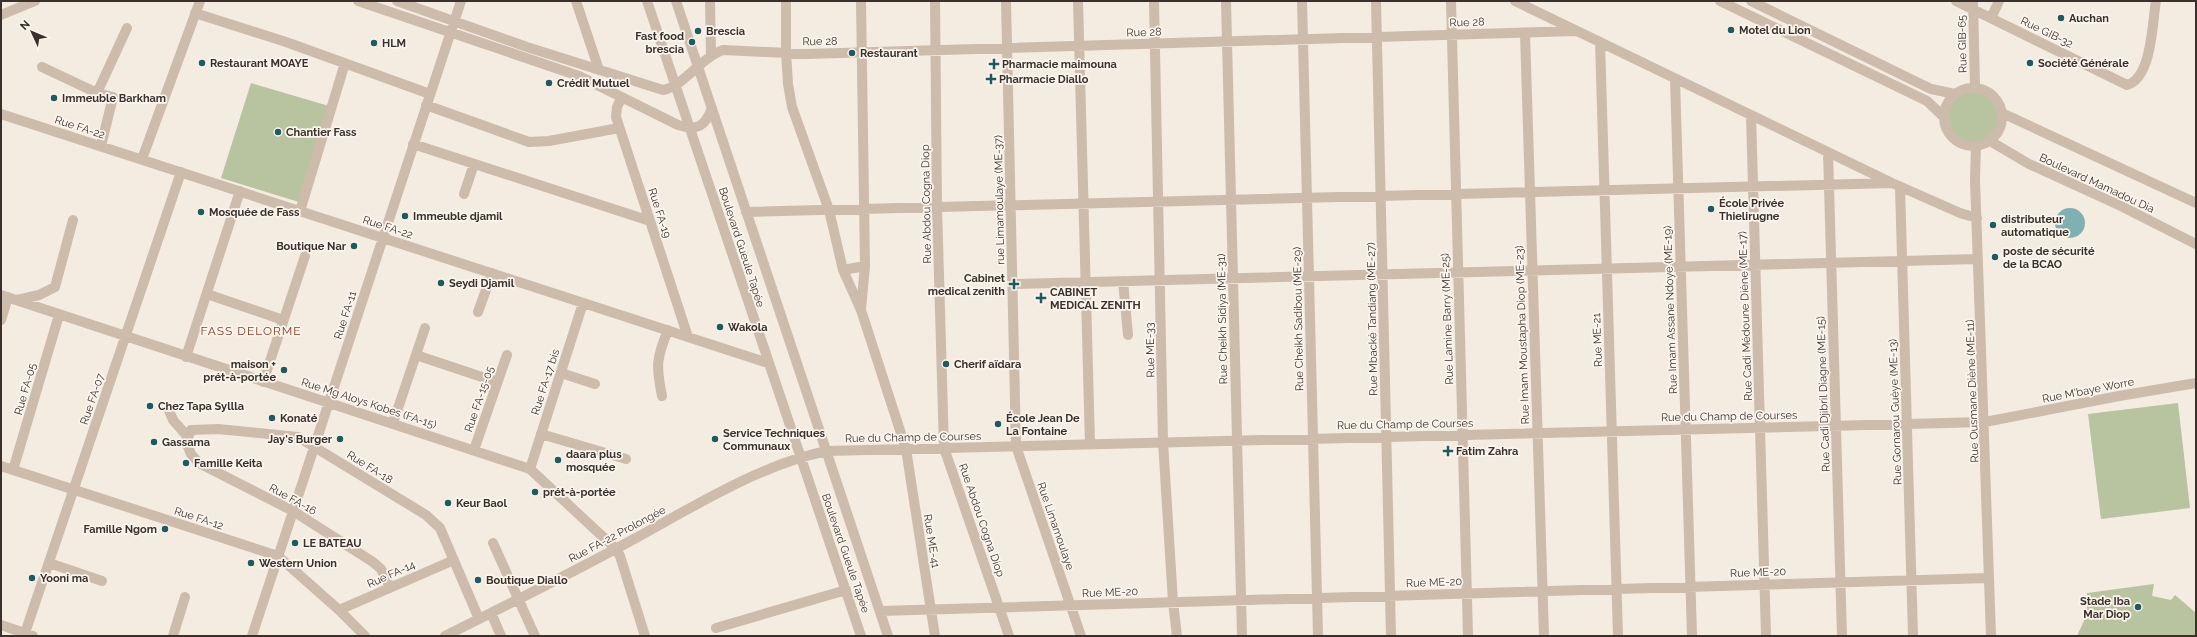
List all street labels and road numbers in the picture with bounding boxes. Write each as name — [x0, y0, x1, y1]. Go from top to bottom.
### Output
street label: Rue GIB-32 — [2018, 14, 2075, 51]
street label: Rue 28 — [1449, 15, 1485, 30]
street label: Rue GIB-65 — [1955, 15, 1970, 73]
street label: Rue 28 — [1126, 25, 1162, 40]
street label: Rue 28 — [802, 35, 838, 48]
street label: Rue FA-22 — [53, 113, 107, 142]
street label: rue Limamoulaye (ME-37) — [992, 135, 1007, 265]
street label: Rue Abdou Cogna Diop — [919, 144, 934, 264]
street label: Boulevard Mamadou Dia — [2037, 151, 2156, 216]
street label: Boulevard Gueule Tapée — [716, 186, 767, 309]
street label: Rue FA-19 — [645, 187, 674, 240]
street label: Rue FA-22 — [361, 213, 415, 242]
street label: Rue Imam Assane Ndoye (ME-19) — [1661, 226, 1680, 394]
street label: Rue Cadi Médoune Diène (ME-17) — [1736, 231, 1755, 401]
street label: Rue Mbacké Tandiang (ME-27) — [1365, 242, 1380, 396]
street label: Rue Imam Moustapha Diop (ME-23) — [1513, 245, 1532, 425]
street label: Rue Cheikh Sadibou (ME-29) — [1291, 247, 1306, 391]
street label: Rue Cheikh Sidiya (ME-31) — [1215, 253, 1230, 384]
street label: Rue Lamine Barry (ME-25) — [1439, 253, 1456, 385]
street label: Rue FA-11 — [332, 289, 359, 341]
street label: Rue ME-21 — [1590, 312, 1605, 367]
street label: Rue Cadi Djibril Diagne (ME-15) — [1814, 316, 1833, 472]
street label: Rue Ousmane Diène (ME-11) — [1964, 319, 1981, 463]
street label: Rue ME-33 — [1144, 322, 1157, 378]
street label: Rue Gornarou Guèye (ME-13) — [1886, 339, 1905, 485]
street label: Rue FA-17 bis — [529, 348, 562, 417]
street label: Rue FA-05 — [12, 362, 39, 417]
street label: Rue FA-15-05 — [462, 365, 497, 434]
street label: Rue FA-07 — [78, 372, 107, 426]
street label: Rue Mg Aloys Kobes (FA-15) — [300, 375, 438, 432]
street label: Rue M'baye Worre — [2041, 375, 2136, 406]
street label: Rue du Champ de Courses — [1661, 409, 1797, 424]
street label: Rue du Champ de Courses — [1337, 417, 1473, 432]
street label: Rue du Champ de Courses — [845, 430, 981, 445]
street label: Rue FA-18 — [344, 448, 395, 487]
street label: Rue Abdou Cogna Diop — [956, 462, 1007, 579]
street label: Rue FA-16 — [267, 481, 319, 518]
street label: Rue Limamoulaye — [1034, 481, 1077, 572]
street label: Boulevard Gueule Tapée — [819, 492, 872, 615]
street label: Rue FA-22 Prolongée — [567, 503, 668, 565]
street label: Rue FA-12 — [173, 504, 225, 533]
street label: Rue ME-41 — [921, 513, 942, 569]
street label: Rue FA-14 — [365, 558, 417, 591]
street label: Rue ME-20 — [1730, 565, 1787, 580]
street label: Rue ME-20 — [1406, 575, 1463, 590]
street label: Rue ME-20 — [1082, 585, 1139, 600]

